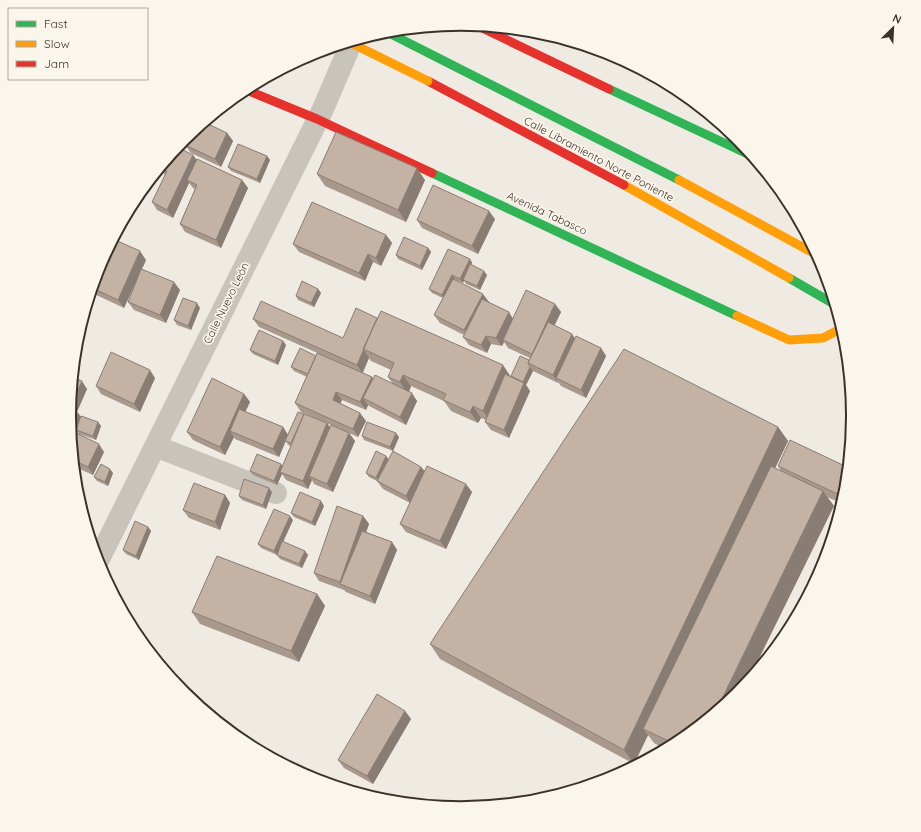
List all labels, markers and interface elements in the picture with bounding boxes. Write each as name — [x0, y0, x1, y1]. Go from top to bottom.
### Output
legend — [8, 8, 148, 80]
north arrow — [873, 8, 913, 48]
text: N — [891, 11, 904, 27]
text: Fast — [44, 16, 68, 31]
text: Slow — [44, 36, 70, 51]
text: Jam — [44, 56, 69, 71]
street label: Calle Libramiento Norte Poniente — [522, 113, 676, 205]
street label: Avenida Tabasco — [505, 188, 590, 238]
street label: Calle Nuevo León — [200, 260, 252, 346]

